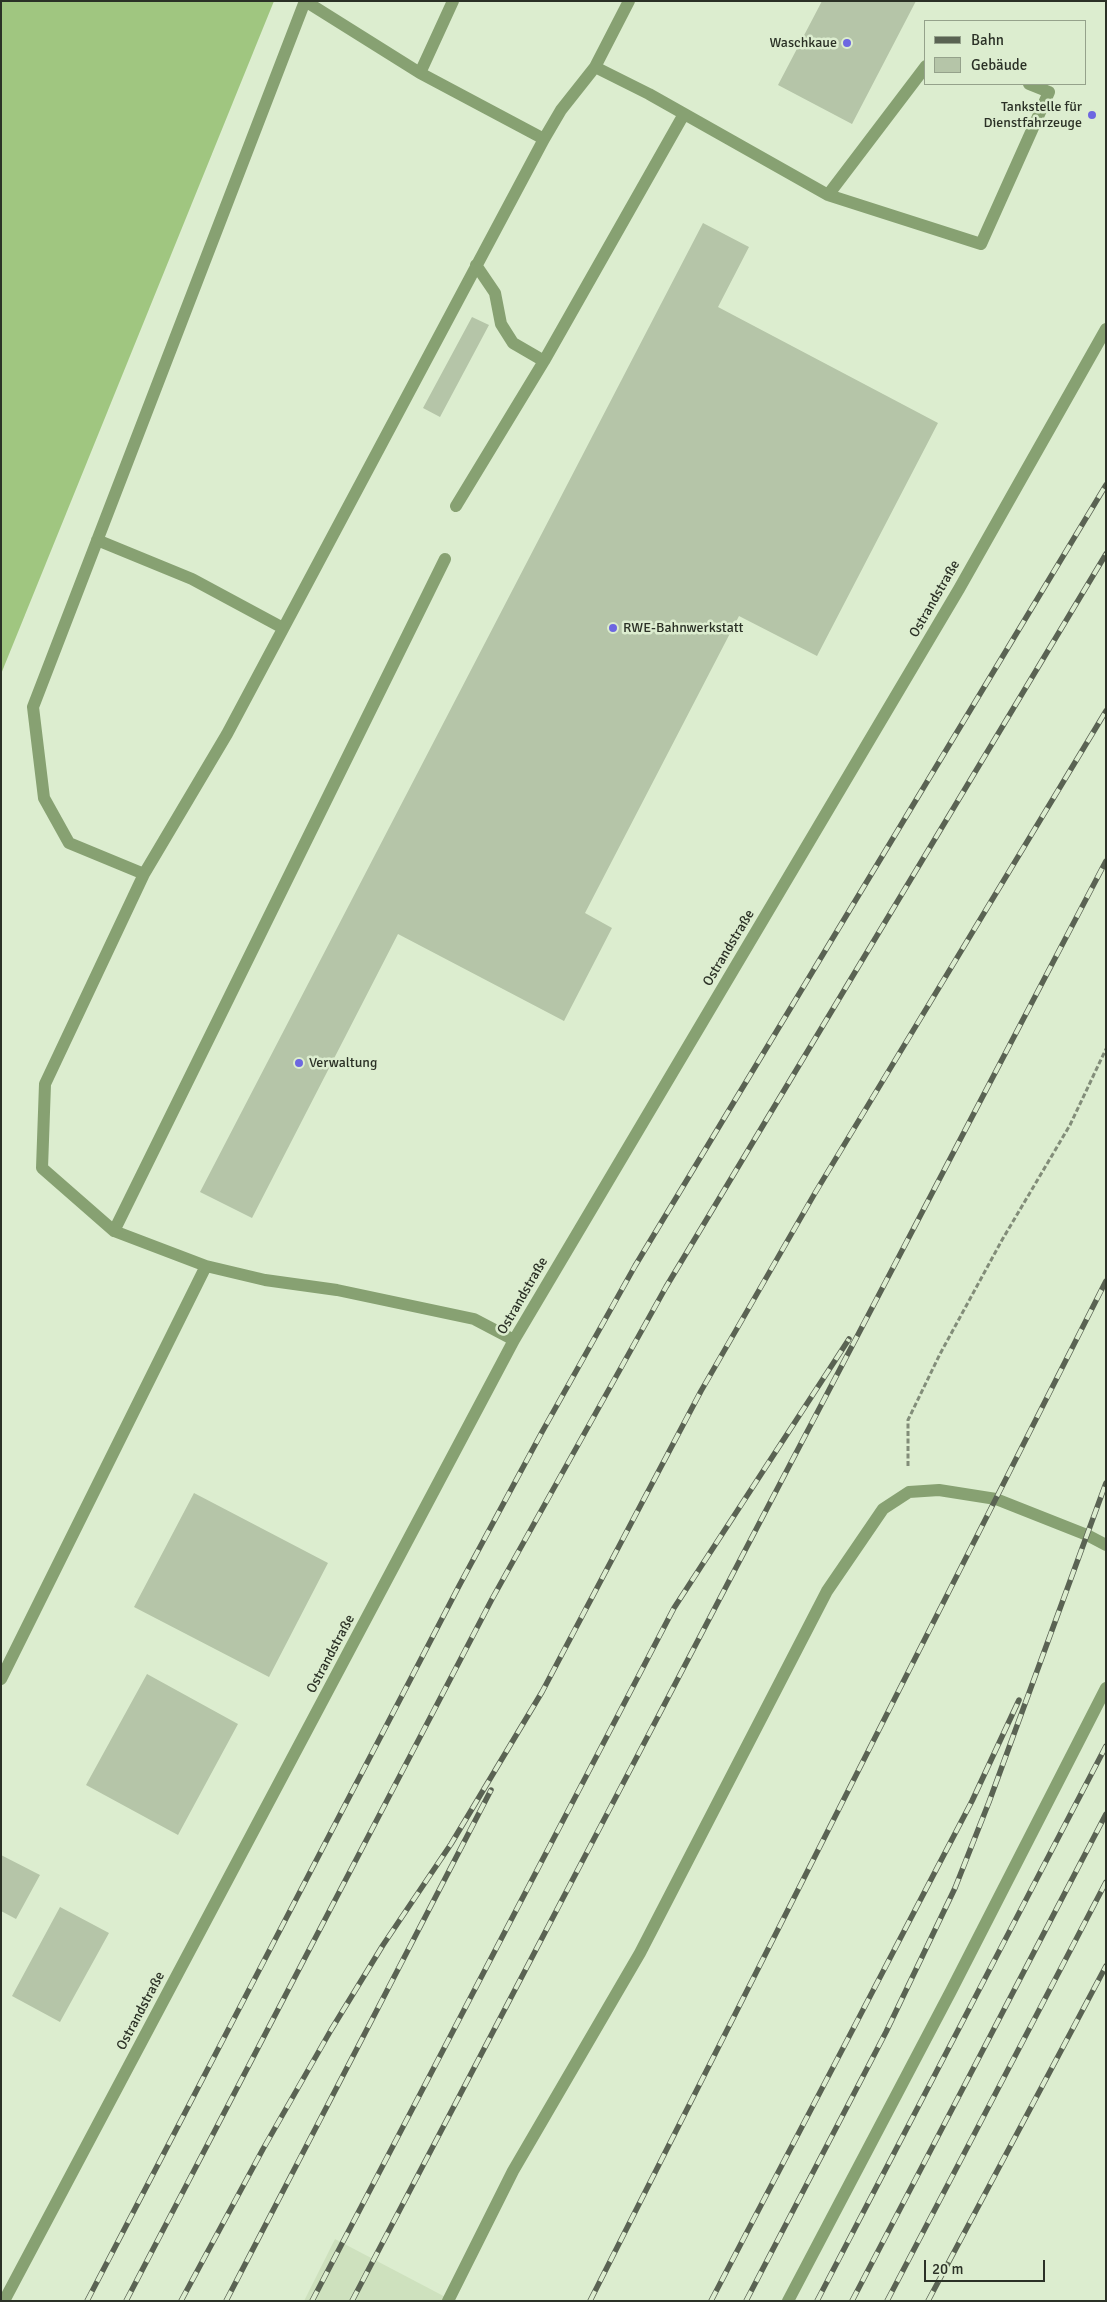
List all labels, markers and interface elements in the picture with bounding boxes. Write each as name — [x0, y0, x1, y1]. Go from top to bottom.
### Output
legend — [924, 20, 1087, 85]
text: Bahn — [971, 31, 1004, 49]
place label: Waschkaue — [769, 35, 837, 51]
marker: Waschkaue — [841, 37, 853, 49]
text: Gebäude — [971, 56, 1027, 74]
place label: Tankstelle für Dienstfahrzeuge — [983, 99, 1082, 132]
marker: Tankstelle für Dienstfahrzeuge — [1086, 109, 1098, 121]
street label: Ostrandstraße — [906, 557, 964, 641]
place label: RWE-Bahnwerkstatt — [623, 620, 743, 636]
marker: RWE-Bahnwerkstatt — [607, 622, 619, 634]
street label: Ostrandstraße — [700, 907, 758, 989]
place label: Verwaltung — [309, 1055, 377, 1071]
marker: Verwaltung — [293, 1057, 305, 1069]
street label: Ostrandstraße — [494, 1254, 552, 1338]
street label: Ostrandstraße — [303, 1612, 359, 1696]
street label: Ostrandstraße — [113, 1969, 169, 2053]
scale bar — [927, 2250, 1048, 2282]
text: 20 m — [932, 2260, 963, 2278]

